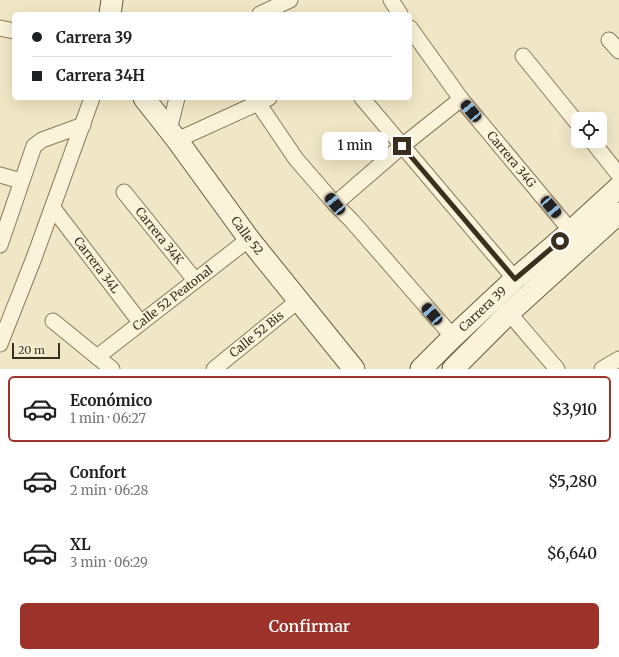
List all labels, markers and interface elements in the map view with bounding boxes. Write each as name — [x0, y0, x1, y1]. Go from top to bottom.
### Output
text: Carrera 39 — [56, 28, 132, 47]
text: Carrera 34H — [56, 66, 145, 85]
car — [459, 98, 483, 124]
map controls — [571, 112, 607, 148]
button: locate — [571, 112, 607, 148]
street label: Carrera 34G — [484, 128, 540, 190]
callout: 1 min — [322, 132, 388, 160]
text: 1 min — [338, 137, 372, 154]
route end — [393, 137, 411, 155]
car — [323, 191, 347, 217]
car — [539, 194, 563, 220]
street label: Carrera 34K — [132, 204, 187, 267]
street label: Calle 52 — [228, 213, 267, 258]
route start — [551, 232, 569, 250]
street label: Carrera 34L — [71, 234, 124, 297]
street label: Calle 52 Peatonal — [129, 262, 216, 334]
street label: Carrera 39 — [456, 283, 509, 335]
car — [420, 301, 444, 327]
street label: Calle 52 Bis — [226, 307, 287, 360]
scale bar — [12, 341, 60, 360]
text: 20 m — [18, 343, 45, 357]
icon: car — [22, 391, 58, 427]
text: Económico — [70, 391, 152, 410]
text: $3,910 — [552, 400, 597, 419]
text: 1 min · 06:27 — [70, 410, 146, 427]
icon: car — [22, 463, 58, 499]
text: Confort — [70, 463, 127, 482]
text: $5,280 — [548, 472, 597, 491]
text: 2 min · 06:28 — [70, 482, 148, 499]
icon: car — [22, 535, 58, 571]
text: XL — [70, 535, 91, 554]
text: $6,640 — [547, 544, 597, 563]
text: 3 min · 06:29 — [70, 554, 148, 571]
button: Confirmar — [20, 603, 599, 649]

